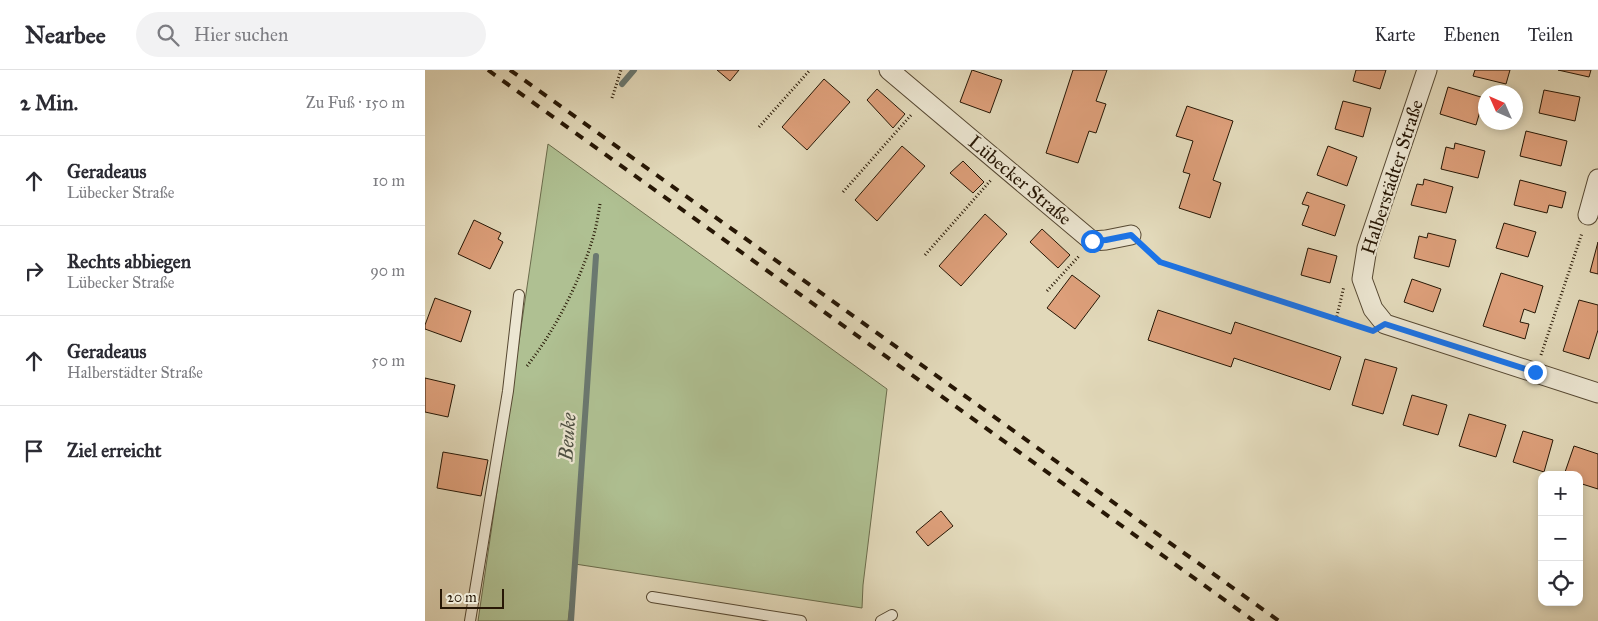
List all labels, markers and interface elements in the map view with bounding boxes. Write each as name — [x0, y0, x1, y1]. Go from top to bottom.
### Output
search box — [136, 12, 486, 57]
text: Nearbee — [25, 20, 106, 50]
icon: search — [154, 21, 182, 49]
text: Hier suchen — [194, 23, 288, 46]
text: Karte — [1375, 24, 1416, 46]
text: Ebenen — [1444, 24, 1500, 46]
text: Teilen — [1528, 24, 1573, 46]
north arrow — [1478, 85, 1523, 130]
text: 2 Min. — [20, 90, 78, 116]
text: Zu Fuß · 150 m — [306, 93, 405, 112]
street label: Halberstädter Straße — [1356, 97, 1428, 257]
street label: Lübecker Straße — [964, 130, 1076, 230]
text: Geradeaus — [67, 160, 146, 183]
icon: ahead — [20, 167, 48, 195]
text: 10 m — [373, 171, 405, 190]
text: Lübecker Straße — [67, 183, 175, 202]
route start — [1081, 230, 1104, 253]
text: Rechts abbiegen — [67, 250, 191, 273]
icon: right — [20, 257, 48, 285]
text: 90 m — [370, 261, 405, 280]
text: Lübecker Straße — [67, 273, 175, 292]
text: Geradeaus — [67, 340, 146, 363]
icon: ahead — [20, 347, 48, 375]
text: 50 m — [371, 351, 405, 370]
route end — [1524, 361, 1547, 384]
text: Halberstädter Straße — [67, 363, 203, 382]
water label: Beuke — [553, 412, 581, 463]
icon: arrive — [20, 437, 48, 465]
text: Ziel erreicht — [67, 439, 161, 462]
map controls — [1538, 471, 1583, 606]
button: + — [1538, 471, 1583, 516]
button: − — [1538, 516, 1583, 561]
button: locate — [1538, 561, 1583, 606]
scale bar — [440, 586, 504, 609]
text: 20 m — [447, 589, 477, 606]

